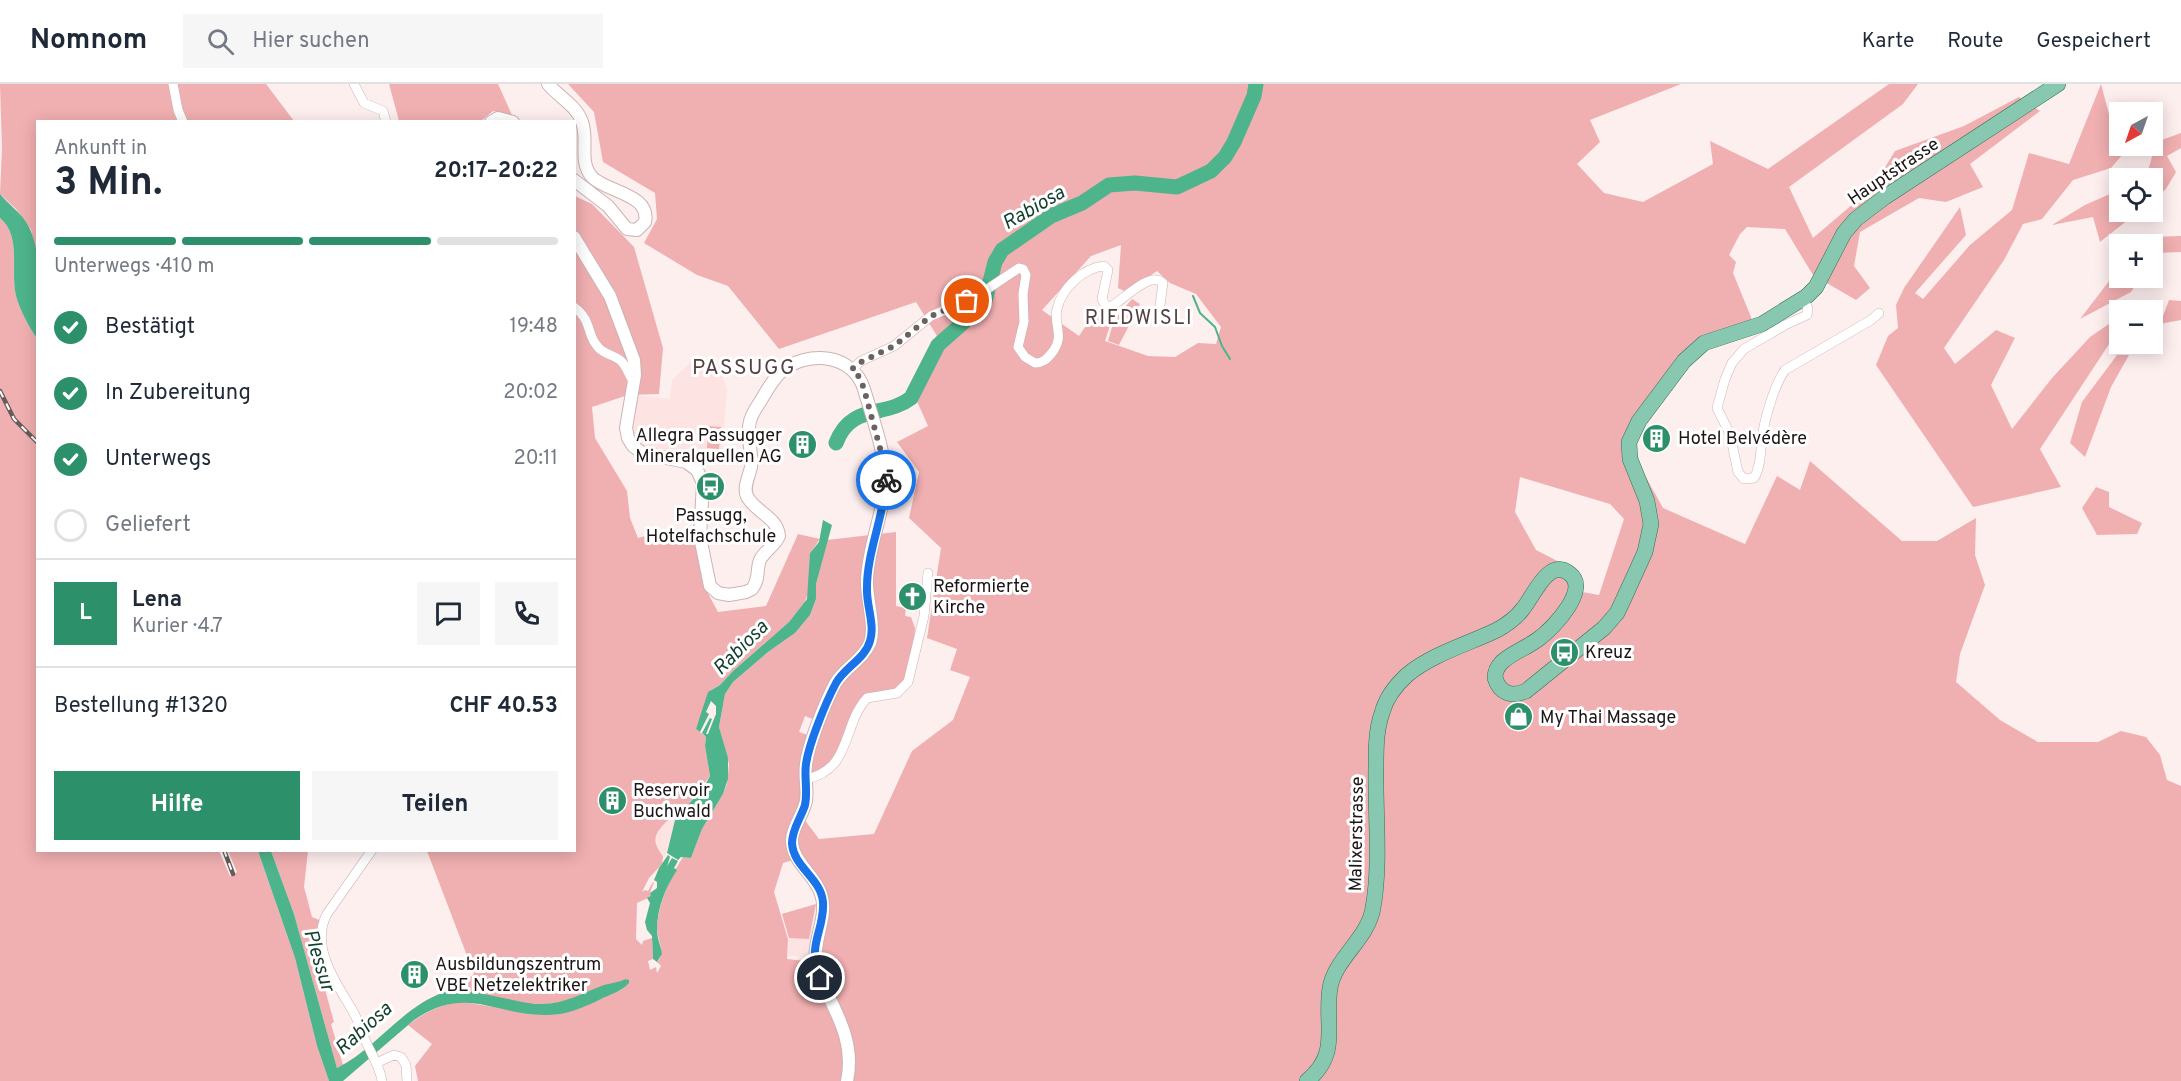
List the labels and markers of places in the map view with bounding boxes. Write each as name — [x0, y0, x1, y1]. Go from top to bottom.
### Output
pin — [941, 275, 992, 326]
building icon: Hotel Belvédère — [1641, 422, 1673, 454]
place label: Allegra Passugger Mineralquellen AG — [635, 425, 782, 469]
place label: Hotel Belvédère — [1678, 428, 1807, 451]
building icon: Allegra Passugger Mineralquellen AG — [787, 429, 819, 461]
bus stop icon: Passugg, Hotelfachschule — [695, 470, 727, 502]
place label: Passugg, Hotelfachschule — [646, 505, 776, 549]
place label: Reformierte Kirche — [933, 576, 1030, 620]
church icon: Reformierte Kirche — [896, 580, 928, 612]
bus stop icon: Kreuz — [1548, 636, 1580, 668]
place label: Kreuz — [1585, 642, 1632, 665]
shop icon: My Thai Massage — [1503, 701, 1535, 733]
place label: My Thai Massage — [1540, 707, 1676, 730]
place label: Reservoir Buchwald — [633, 780, 711, 824]
building icon: Reservoir Buchwald — [596, 784, 628, 816]
pin — [794, 952, 845, 1003]
place label: Ausbildungszentrum VBE Netzelektriker — [435, 954, 601, 998]
building icon: Ausbildungszentrum VBE Netzelektriker — [398, 958, 430, 990]

